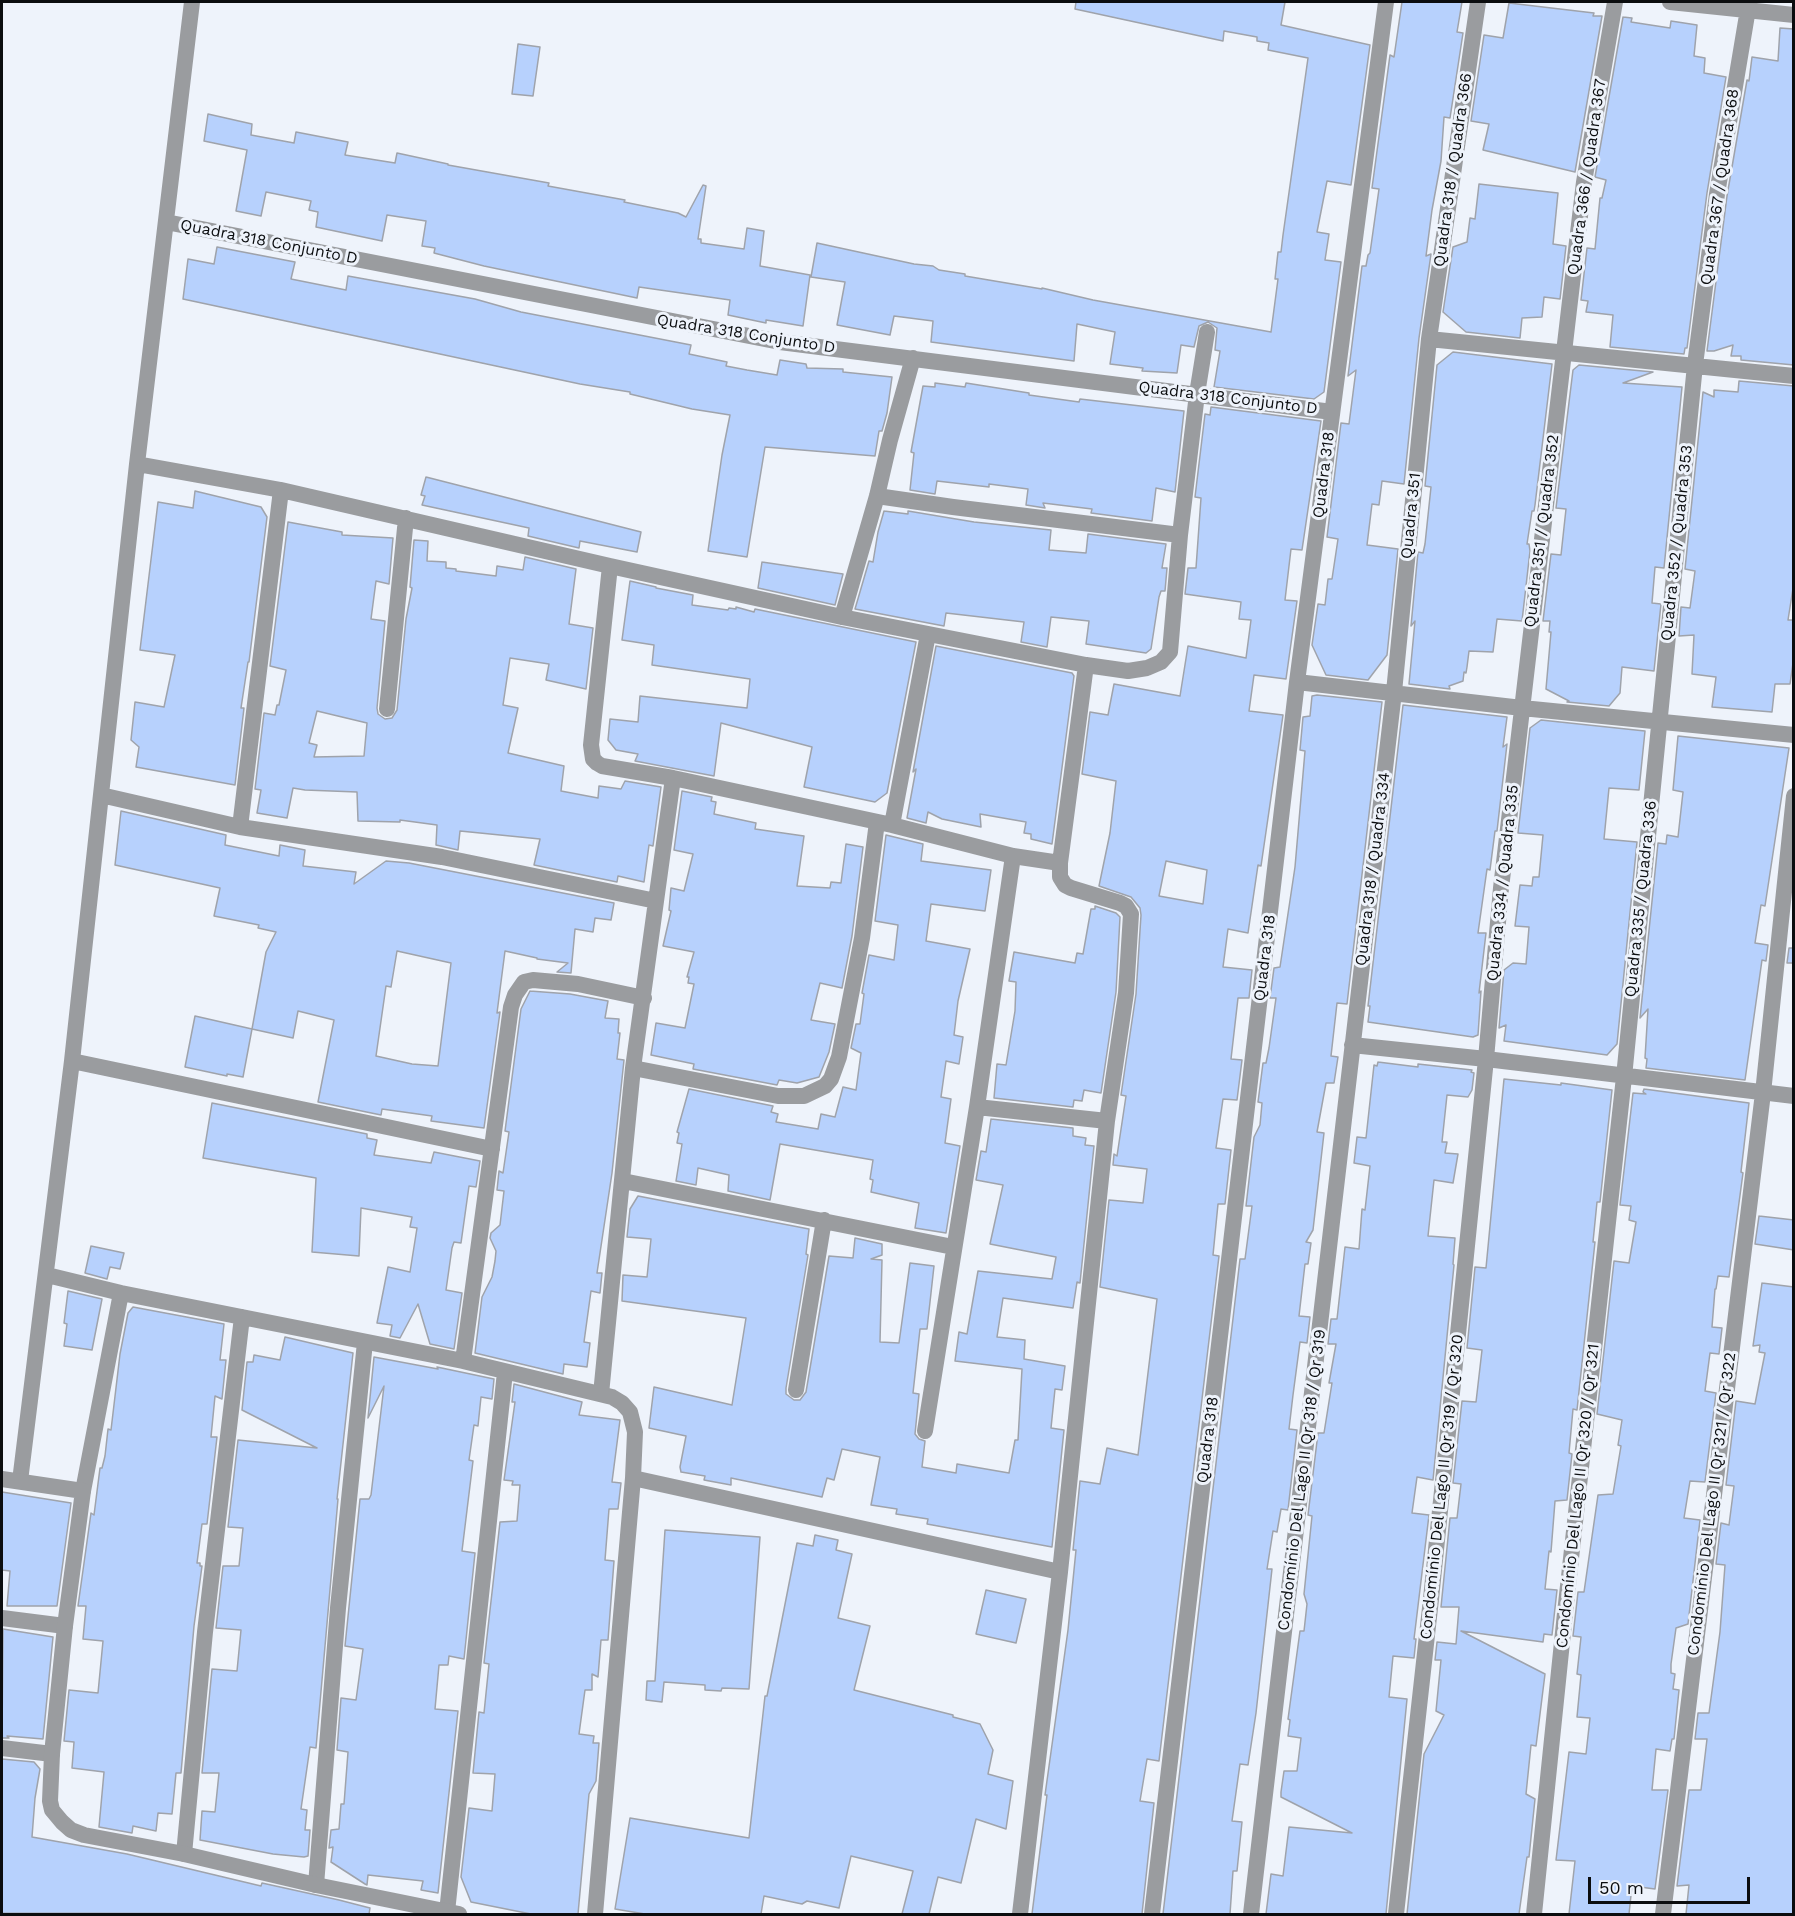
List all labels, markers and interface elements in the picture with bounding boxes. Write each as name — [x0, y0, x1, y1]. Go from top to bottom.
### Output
street label: Quadra 318 / Quadra 366 — [1430, 72, 1476, 268]
street label: Quadra 366 / Quadra 367 — [1564, 78, 1610, 276]
street label: Quadra 367 / Quadra 368 — [1697, 88, 1743, 286]
street label: Quadra 318 Conjunto D — [179, 215, 359, 269]
street label: Quadra 318 Conjunto D — [655, 310, 837, 358]
street label: Quadra 318 Conjunto D — [1137, 377, 1319, 419]
street label: Quadra 318 — [1309, 431, 1339, 519]
street label: Quadra 351 / Quadra 352 — [1521, 433, 1563, 629]
street label: Quadra 352 / Quadra 353 — [1657, 444, 1697, 642]
street label: Quadra 351 — [1397, 472, 1425, 560]
street label: Quadra 318 / Quadra 334 — [1352, 771, 1394, 967]
street label: Quadra 334 / Quadra 335 — [1483, 784, 1523, 982]
street label: Quadra 335 / Quadra 336 — [1621, 800, 1661, 998]
street label: Quadra 318 — [1250, 914, 1280, 1002]
street label: Condomínio Del Lago II Qr 318 / Qr 319 — [1274, 1328, 1330, 1632]
street label: Condomínio Del Lago II Qr 319 / Qr 320 — [1416, 1333, 1468, 1641]
street label: Condomínio Del Lago II Qr 320 / Qr 321 — [1552, 1343, 1604, 1649]
street label: Condomínio Del Lago II Qr 321 / Qr 322 — [1684, 1351, 1740, 1657]
street label: Quadra 318 — [1193, 1396, 1223, 1484]
scale bar — [1591, 1865, 1753, 1903]
text: 50 m — [1599, 1877, 1644, 1898]

